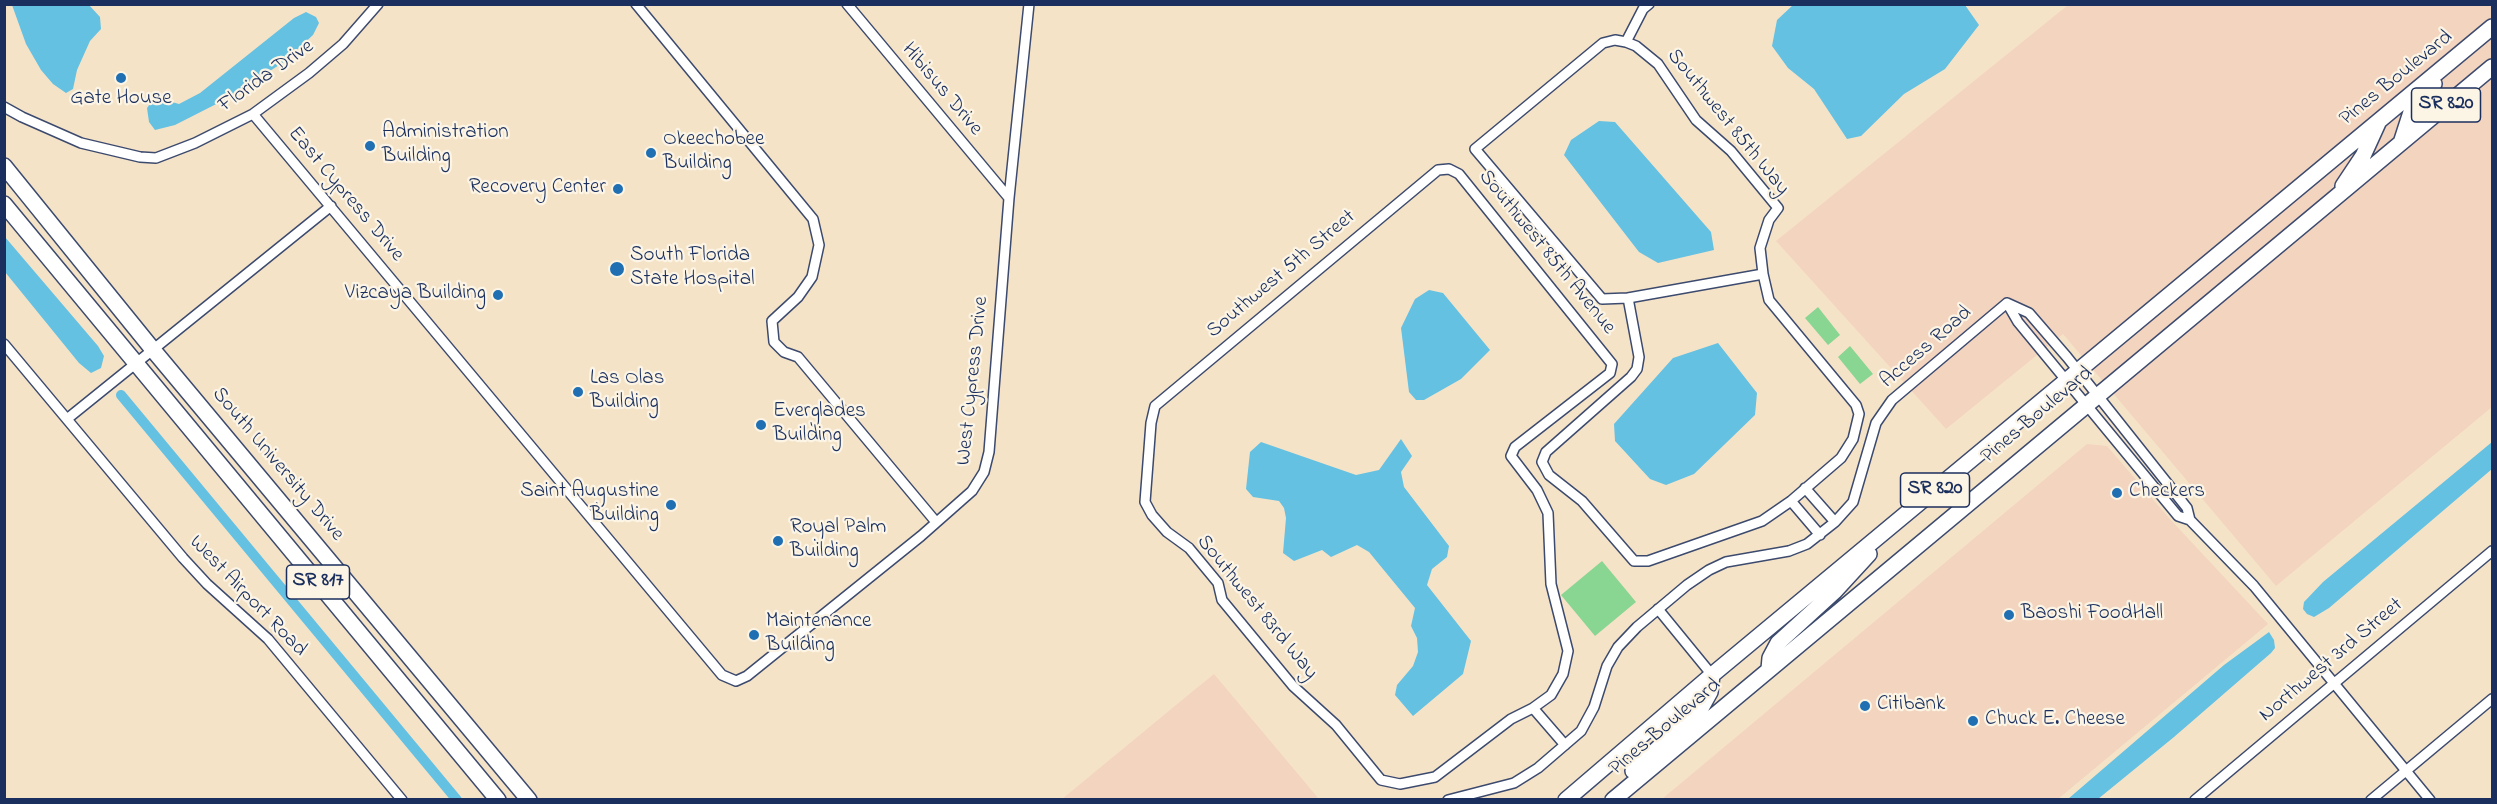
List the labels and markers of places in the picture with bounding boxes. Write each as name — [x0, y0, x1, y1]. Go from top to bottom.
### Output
marker: Gate House — [114, 71, 128, 85]
place label: Gate House — [70, 87, 172, 113]
place label: Administration Building — [382, 121, 509, 171]
place label: Okeechobee Building — [663, 128, 764, 178]
marker: Administration Building — [363, 139, 377, 153]
marker: Okeechobee Building — [644, 146, 658, 160]
place label: Recovery Center — [469, 176, 606, 202]
marker: Recovery Center — [611, 182, 625, 196]
place label: South Florida State Hospital — [630, 244, 755, 294]
marker: South Florida State Hospital — [608, 260, 626, 278]
place label: Vizcaya Building — [345, 282, 486, 308]
marker: Vizcaya Building — [491, 288, 505, 302]
place label: Las Olas Building — [590, 367, 664, 417]
marker: Las Olas Building — [571, 385, 585, 399]
place label: Everglades Building — [773, 400, 866, 450]
marker: Everglades Building — [754, 418, 768, 432]
place label: Saint Augustine Building — [520, 480, 659, 530]
place label: Checkers — [2129, 480, 2205, 506]
marker: Checkers — [2110, 486, 2124, 500]
marker: Saint Augustine Building — [664, 498, 678, 512]
place label: Royal Palm Building — [790, 516, 886, 566]
marker: Royal Palm Building — [771, 534, 785, 548]
place label: Baoshi FoodHall — [2021, 602, 2163, 628]
marker: Baoshi FoodHall — [2002, 608, 2016, 622]
place label: Maintenance Building — [766, 610, 871, 660]
marker: Maintenance Building — [747, 628, 761, 642]
place label: Citibank — [1877, 693, 1945, 719]
marker: Citibank — [1858, 699, 1872, 713]
place label: Chuck E. Cheese — [1985, 708, 2125, 734]
marker: Chuck E. Cheese — [1966, 714, 1980, 728]

